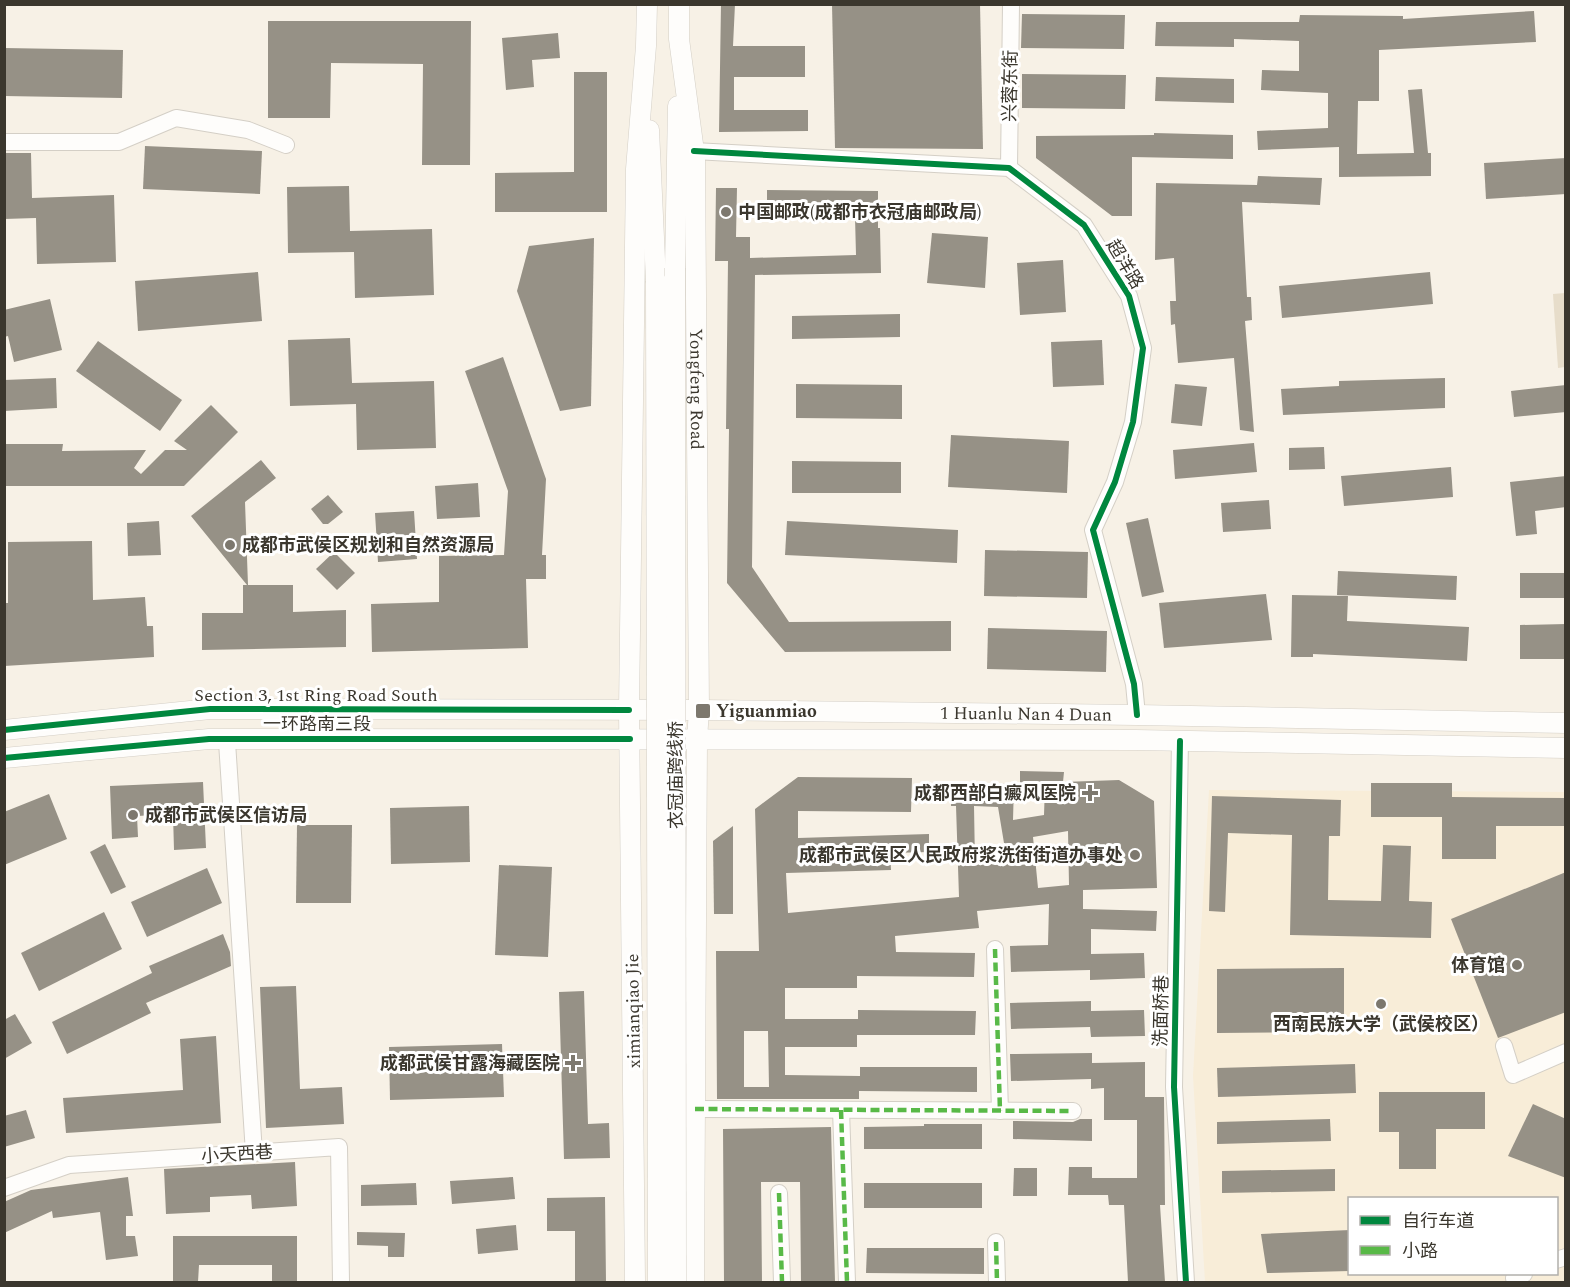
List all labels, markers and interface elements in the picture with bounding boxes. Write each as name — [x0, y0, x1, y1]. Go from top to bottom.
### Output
street label: 兴蓉东街 — [996, 50, 1025, 122]
place label: 中国邮政(成都市衣冠庙邮政局) — [738, 199, 981, 226]
marker: 中国邮政(成都市衣冠庙邮政局) — [719, 205, 733, 219]
street label: 超洋路 — [1099, 234, 1150, 294]
street label: Yongfeng Road — [682, 328, 710, 450]
place label: 成都市武侯区规划和自然资源局 — [242, 532, 494, 559]
marker: 成都市武侯区规划和自然资源局 — [223, 538, 237, 552]
street label: Section 3, 1st Ring Road South — [194, 682, 438, 709]
place label: Yiguanmiao — [716, 698, 817, 725]
street label: 1 Huanlu Nan 4 Duan — [940, 700, 1112, 729]
marker: Yiguanmiao — [694, 702, 712, 720]
street label: 一环路南三段 — [263, 711, 371, 738]
street label: 衣冠庙跨线桥 — [663, 721, 690, 829]
place label: 成都西部白癜风医院 — [914, 780, 1076, 807]
marker: 成都西部白癜风医院 — [1081, 784, 1099, 802]
place label: 成都市武侯区信访局 — [145, 802, 307, 829]
marker: 成都市武侯区信访局 — [126, 808, 140, 822]
place label: 成都市武侯区人民政府浆洗街街道办事处 — [799, 842, 1123, 869]
marker: 成都市武侯区人民政府浆洗街街道办事处 — [1128, 848, 1142, 862]
place label: 体育馆 — [1451, 952, 1505, 979]
street label: ximianqiao Jie — [619, 953, 648, 1069]
marker: 体育馆 — [1510, 958, 1524, 972]
street label: 洗面桥巷 — [1147, 975, 1176, 1047]
marker: 西南民族大学（武侯校区） — [1374, 997, 1388, 1011]
place label: 西南民族大学（武侯校区） — [1273, 1011, 1489, 1038]
place label: 成都武侯甘露海藏医院 — [380, 1050, 560, 1077]
marker: 成都武侯甘露海藏医院 — [564, 1054, 582, 1072]
street label: 小天西巷 — [200, 1139, 274, 1170]
legend — [1348, 1197, 1558, 1275]
text: 自行车道 — [1402, 1208, 1474, 1235]
text: 小路 — [1402, 1238, 1438, 1265]

